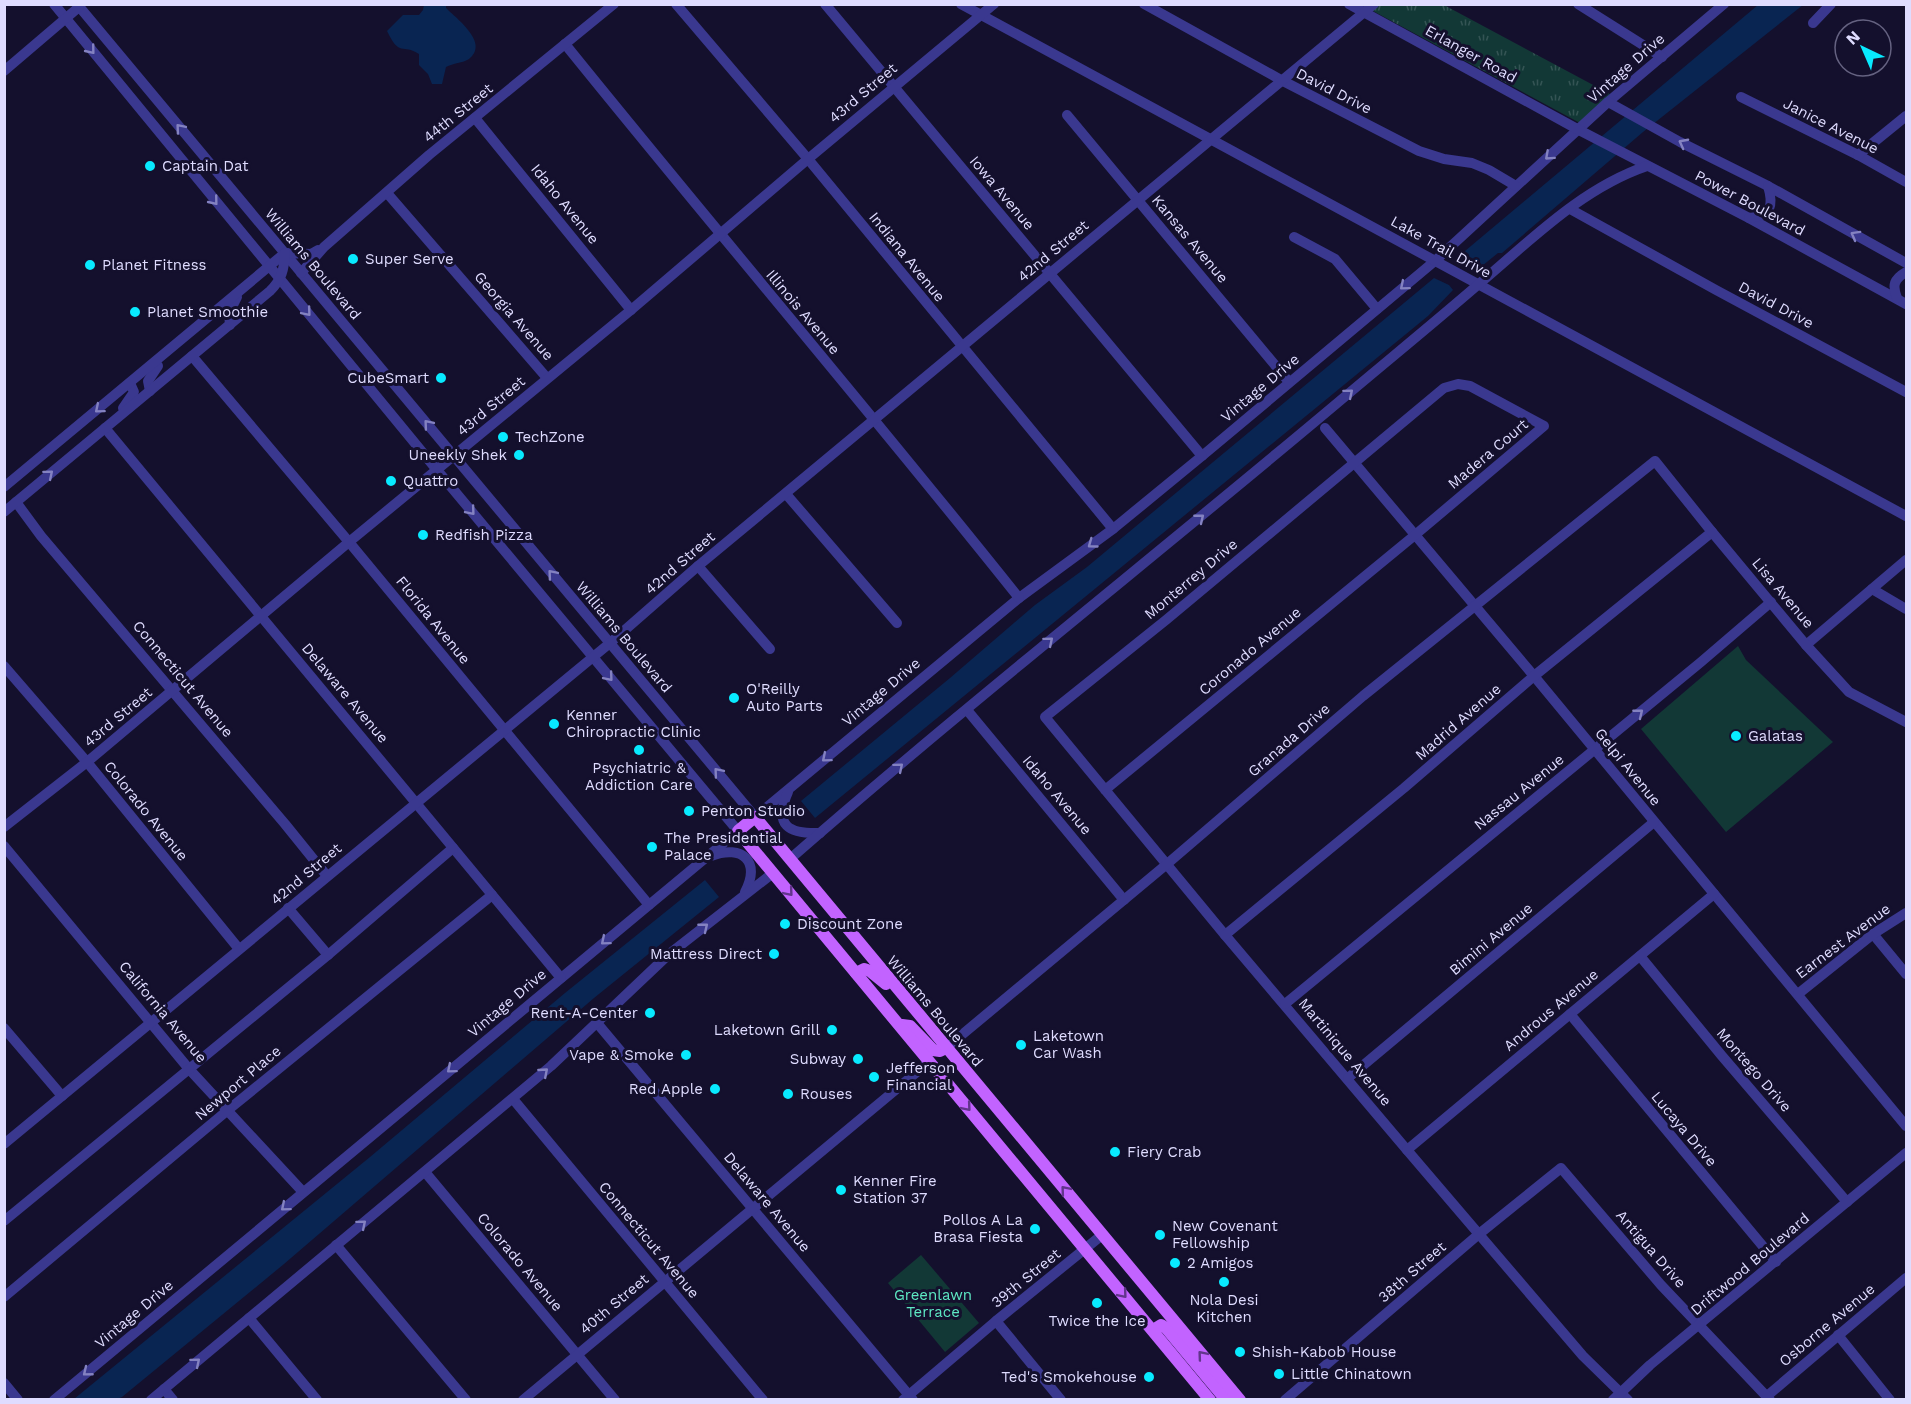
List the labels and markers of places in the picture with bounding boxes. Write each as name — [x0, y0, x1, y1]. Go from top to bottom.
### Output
place label: Captain Dat — [162, 157, 249, 175]
marker: Captain Dat — [143, 159, 157, 173]
place label: Super Serve — [365, 250, 454, 268]
marker: Super Serve — [346, 252, 360, 266]
place label: Planet Fitness — [102, 256, 207, 274]
marker: Planet Fitness — [83, 258, 97, 272]
place label: Planet Smoothie — [147, 303, 268, 321]
marker: Planet Smoothie — [128, 305, 142, 319]
place label: CubeSmart — [347, 369, 430, 387]
marker: CubeSmart — [434, 371, 448, 385]
place label: TechZone — [515, 428, 585, 446]
marker: TechZone — [496, 430, 510, 444]
place label: Uneekly Shek — [409, 446, 507, 464]
marker: Uneekly Shek — [512, 448, 526, 462]
place label: Quattro — [403, 472, 458, 490]
marker: Quattro — [384, 474, 398, 488]
place label: Redfish Pizza — [435, 526, 533, 544]
marker: Redfish Pizza — [416, 528, 430, 542]
place label: O'Reilly Auto Parts — [746, 680, 823, 715]
marker: O'Reilly Auto Parts — [727, 691, 741, 705]
place label: Kenner Chiropractic Clinic — [566, 706, 701, 741]
marker: Kenner Chiropractic Clinic — [547, 717, 561, 731]
place label: Galatas — [1748, 727, 1803, 745]
marker: Galatas — [1729, 729, 1743, 743]
marker: Psychiatric & Addiction Care — [632, 743, 646, 757]
place label: Psychiatric & Addiction Care — [585, 759, 693, 794]
place label: Penton Studio — [701, 802, 805, 820]
marker: Penton Studio — [682, 804, 696, 818]
place label: The Presidential Palace — [664, 829, 782, 864]
marker: The Presidential Palace — [645, 840, 659, 854]
place label: Discount Zone — [797, 915, 903, 933]
marker: Discount Zone — [778, 917, 792, 931]
place label: Mattress Direct — [650, 945, 763, 963]
marker: Mattress Direct — [767, 947, 781, 961]
place label: Rent-A-Center — [531, 1004, 638, 1022]
marker: Rent-A-Center — [643, 1006, 657, 1020]
place label: Laketown Grill — [714, 1021, 820, 1039]
marker: Laketown Grill — [825, 1023, 839, 1037]
place label: Laketown Car Wash — [1033, 1027, 1104, 1062]
marker: Laketown Car Wash — [1014, 1038, 1028, 1052]
place label: Vape & Smoke — [569, 1046, 674, 1064]
marker: Vape & Smoke — [679, 1048, 693, 1062]
place label: Subway — [790, 1050, 846, 1068]
marker: Subway — [851, 1052, 865, 1066]
place label: Jefferson Financial — [886, 1059, 955, 1094]
marker: Jefferson Financial — [867, 1070, 881, 1084]
place label: Red Apple — [629, 1080, 703, 1098]
marker: Red Apple — [708, 1082, 722, 1096]
place label: Rouses — [800, 1085, 853, 1103]
marker: Rouses — [781, 1087, 795, 1101]
place label: Fiery Crab — [1127, 1143, 1202, 1161]
marker: Fiery Crab — [1108, 1145, 1122, 1159]
place label: Kenner Fire Station 37 — [853, 1172, 937, 1207]
marker: Kenner Fire Station 37 — [834, 1183, 848, 1197]
place label: Pollos A La Brasa Fiesta — [933, 1211, 1024, 1246]
place label: New Covenant Fellowship — [1172, 1217, 1278, 1252]
marker: Pollos A La Brasa Fiesta — [1028, 1222, 1042, 1236]
marker: New Covenant Fellowship — [1153, 1228, 1167, 1242]
place label: 2 Amigos — [1187, 1254, 1253, 1272]
marker: 2 Amigos — [1168, 1256, 1182, 1270]
marker: Nola Desi Kitchen — [1217, 1275, 1231, 1289]
place label: Nola Desi Kitchen — [1189, 1291, 1259, 1326]
marker: Twice the Ice — [1090, 1296, 1104, 1310]
place label: Twice the Ice — [1048, 1312, 1146, 1330]
place label: Shish-Kabob House — [1252, 1343, 1396, 1361]
marker: Shish-Kabob House — [1233, 1345, 1247, 1359]
place label: Little Chinatown — [1291, 1365, 1412, 1383]
marker: Little Chinatown — [1272, 1367, 1286, 1381]
place label: Ted's Smokehouse — [1001, 1368, 1137, 1386]
marker: Ted's Smokehouse — [1142, 1370, 1156, 1384]

